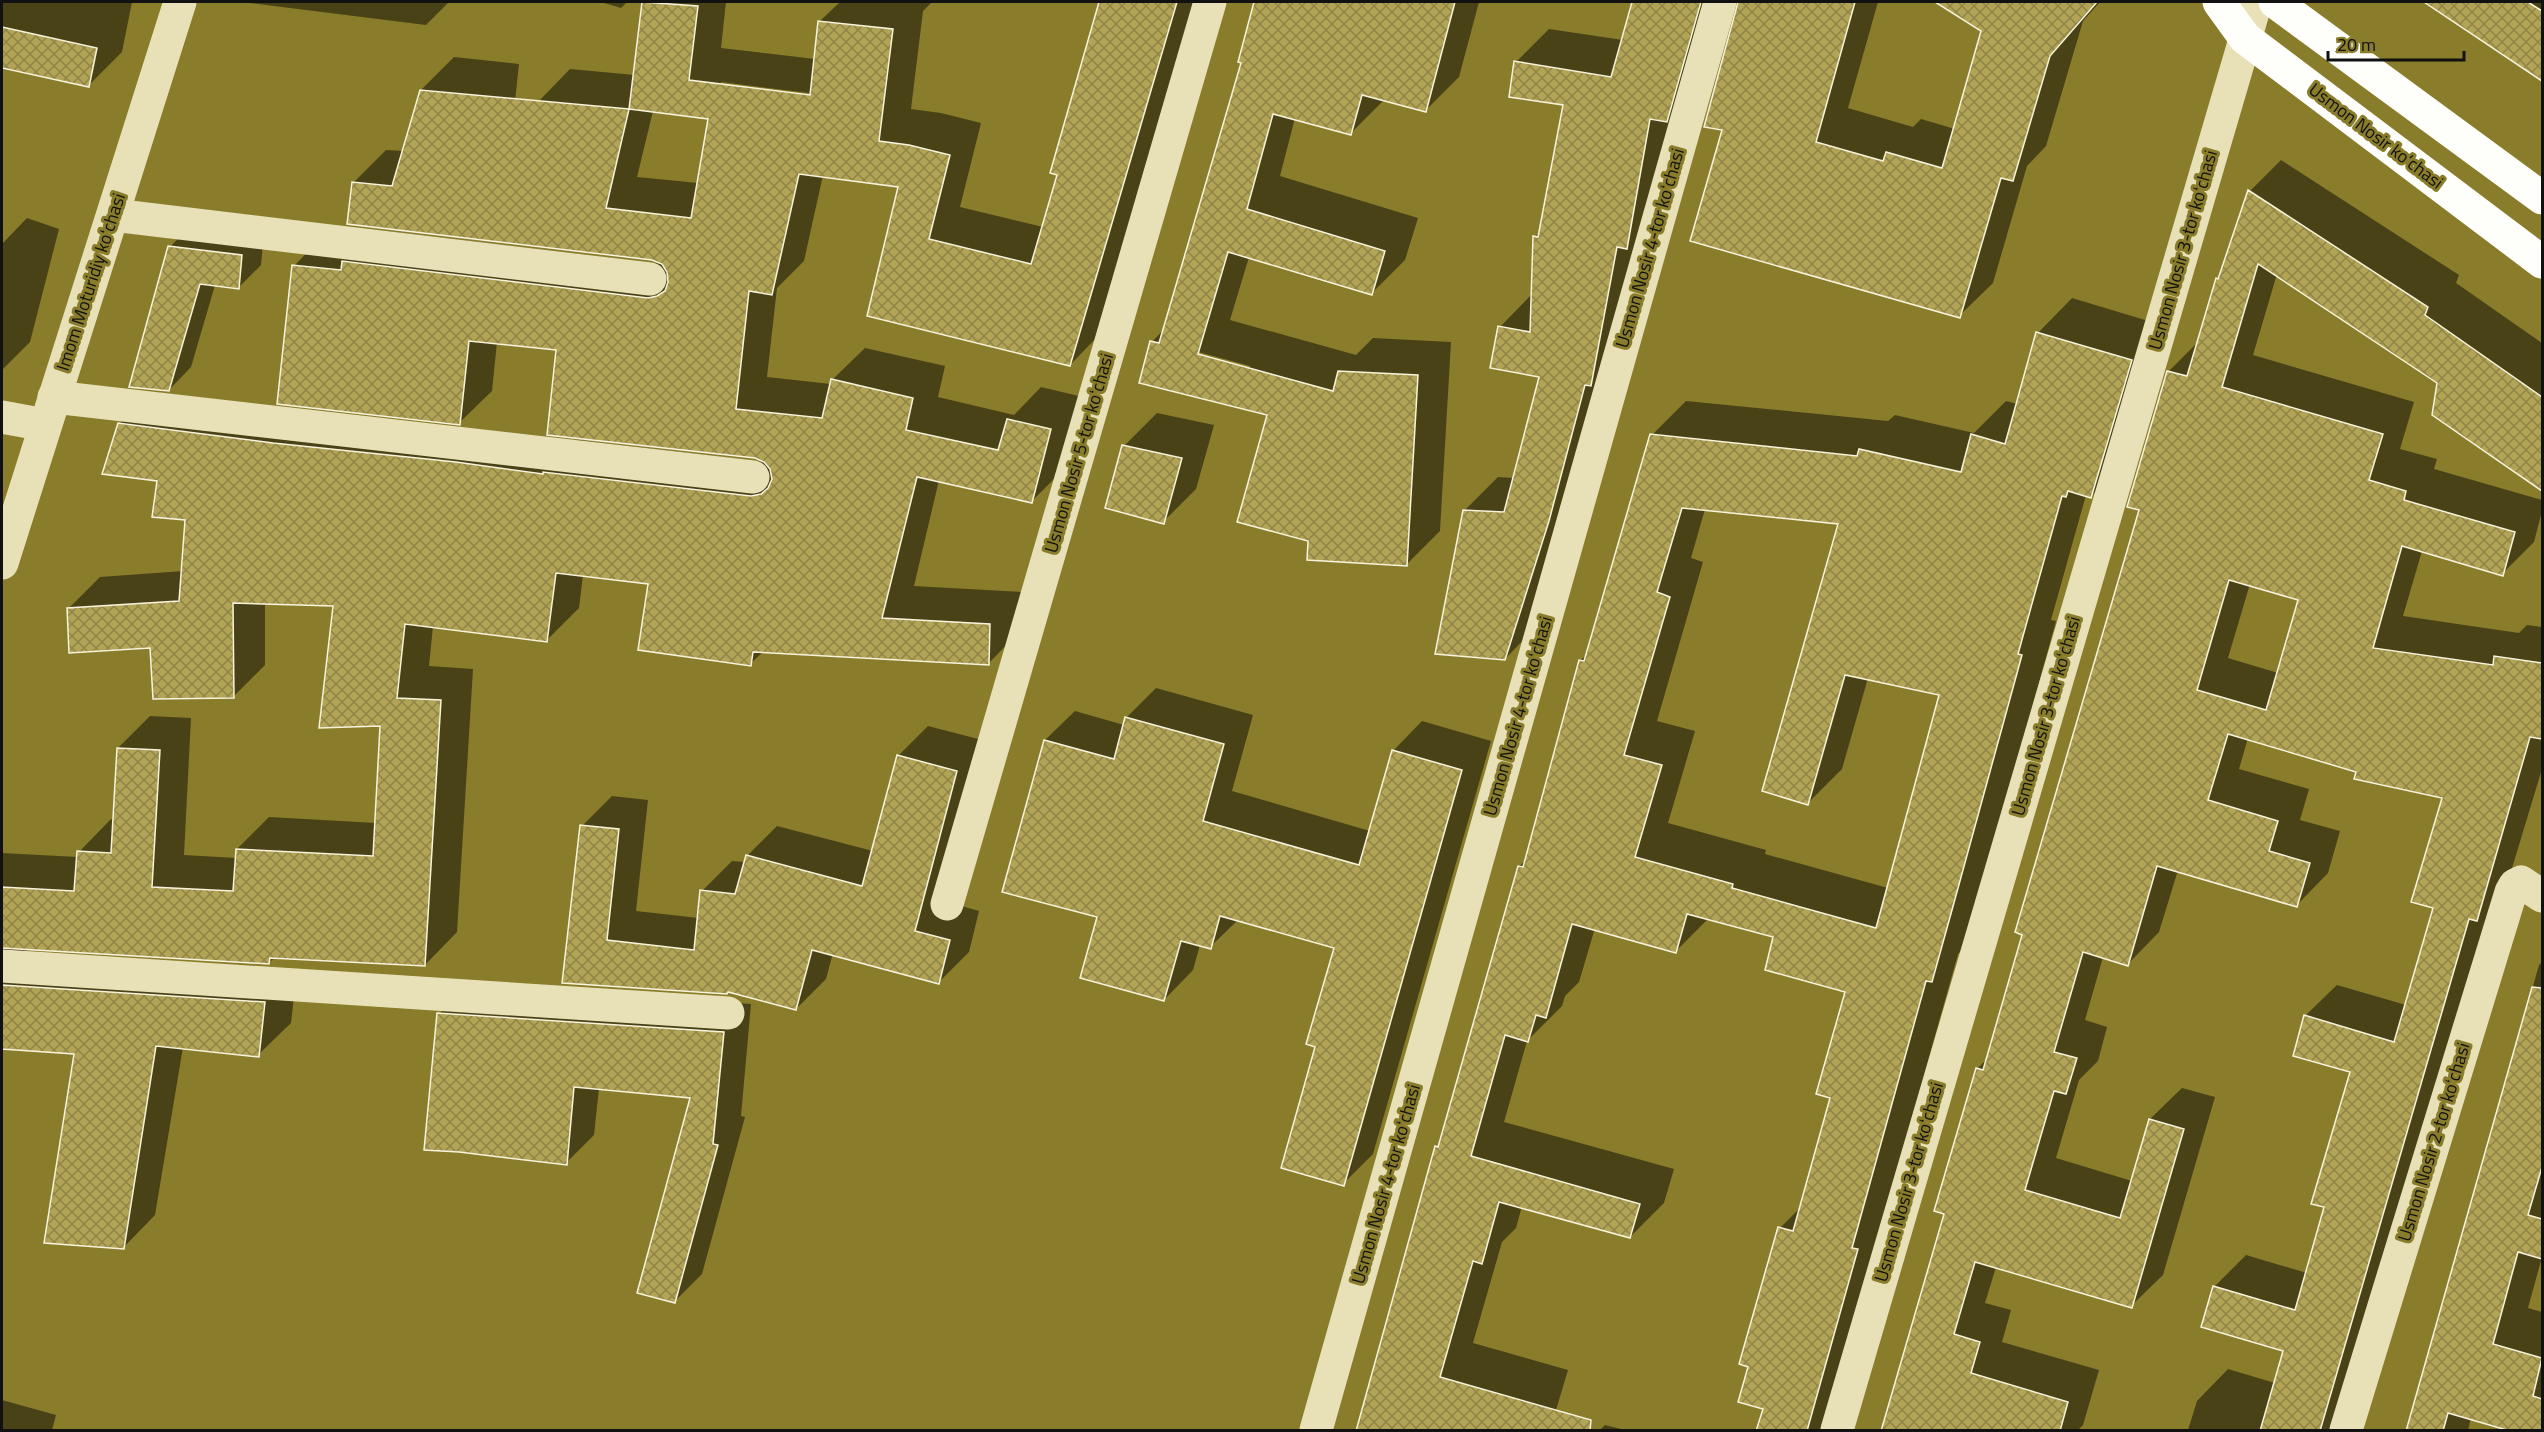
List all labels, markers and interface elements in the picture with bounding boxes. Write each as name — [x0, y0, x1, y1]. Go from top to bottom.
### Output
scale bar — [2328, 24, 2464, 62]
text: 20 m — [2337, 31, 2376, 58]
street label: Usmon Nosir ko‘chasi — [2303, 76, 2449, 195]
street label: Usmon Nosir 4-tor koʻchasi — [1608, 145, 1691, 351]
street label: Usmon Nosir 3-tor koʻchasi — [2141, 147, 2224, 353]
street label: Imom Moturidiy koʻchasi — [49, 190, 132, 374]
street label: Usmon Nosir 5-tor koʻchasi — [1037, 350, 1120, 556]
street label: Usmon Nosir 4-tor koʻchasi — [1476, 613, 1559, 819]
street label: Usmon Nosir 3-tor koʻchasi — [2004, 613, 2087, 819]
street label: Usmon Nosir 2-tor koʻchasi — [2390, 1039, 2477, 1245]
street label: Usmon Nosir 3-tor koʻchasi — [1867, 1079, 1950, 1285]
street label: Usmon Nosir 4-tor koʻchasi — [1344, 1081, 1427, 1287]

